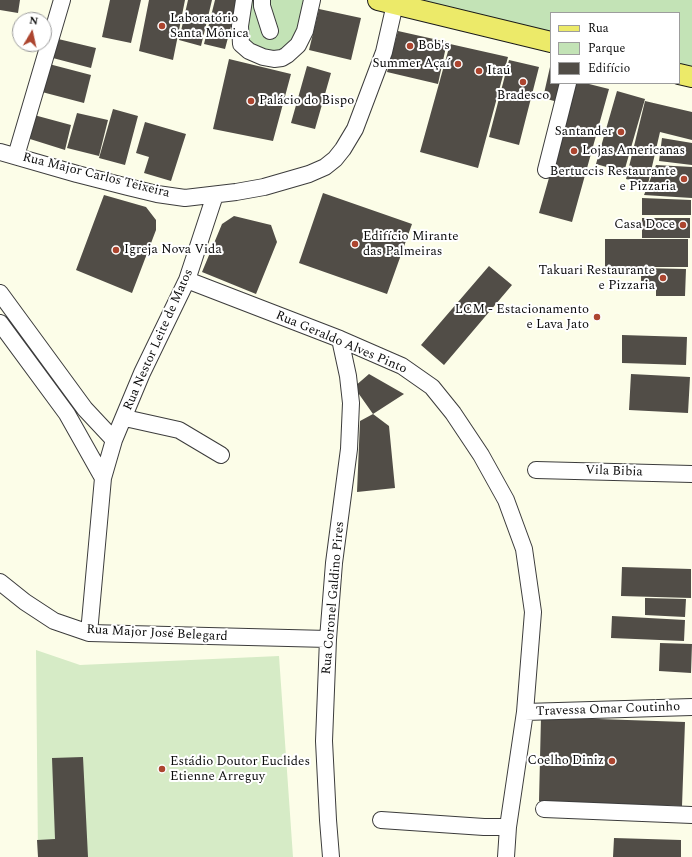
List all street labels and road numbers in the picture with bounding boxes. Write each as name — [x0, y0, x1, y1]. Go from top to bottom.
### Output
street label: Rua Major Carlos Teixeira — [21, 150, 171, 202]
street label: Rua Nestor Leite de Matos — [121, 267, 197, 413]
street label: Rua Geraldo Alves Pinto — [273, 308, 409, 378]
street label: Vila Bibia — [585, 463, 643, 481]
street label: Rua Coronel Galdino Pires — [320, 521, 348, 675]
street label: Rua Major José Belegard — [86, 623, 228, 645]
street label: Travessa Omar Coutinho — [536, 700, 680, 720]

